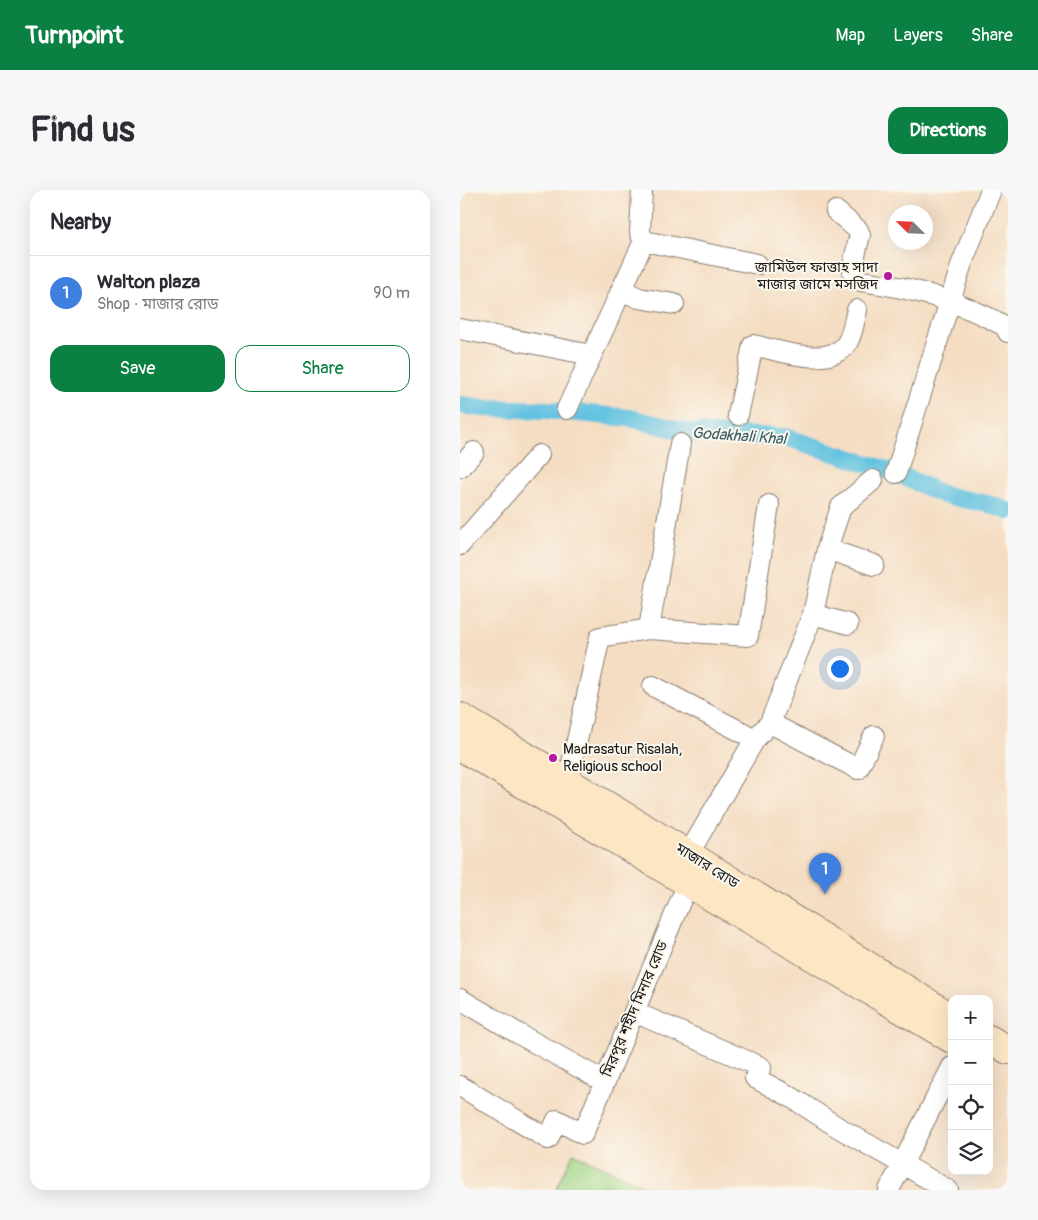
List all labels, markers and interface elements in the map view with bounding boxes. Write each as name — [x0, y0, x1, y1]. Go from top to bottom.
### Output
text: Turnpoint — [25, 21, 123, 50]
text: Map — [836, 24, 865, 47]
text: Layers — [893, 24, 943, 47]
text: Share — [971, 24, 1013, 47]
button: Directions — [888, 107, 1008, 154]
text: Find us — [30, 108, 135, 152]
north arrow — [888, 205, 933, 250]
text: Nearby — [50, 209, 111, 236]
place label: জামিউল ফাত্তাহ সাদা মাজার জামে মসজিদ — [754, 258, 879, 294]
text: Walton plaza — [97, 270, 200, 294]
marker: জামিউল ফাত্তাহ সাদা মাজার জামে মসজিদ — [882, 270, 894, 282]
text: 1 — [63, 283, 69, 303]
text: 90 m — [373, 283, 410, 303]
text: Shop · মাজার রোড — [97, 294, 218, 314]
button: Save — [50, 345, 225, 392]
button: Share — [235, 345, 410, 392]
water label: Godakhali Khal — [691, 423, 789, 449]
your location — [827, 656, 853, 682]
place label: Madrasatur Risalah, Religious school — [563, 740, 682, 776]
marker: Madrasatur Risalah, Religious school — [547, 752, 559, 764]
street label: মাজার রোড — [671, 839, 743, 893]
pin: 1 — [809, 853, 841, 894]
street label: মিরপুর শহীদ মিনার রোড — [597, 938, 672, 1081]
map controls — [948, 995, 993, 1175]
button: + — [948, 995, 993, 1040]
button: − — [948, 1040, 993, 1085]
button: locate — [948, 1085, 993, 1130]
button: layers — [948, 1130, 993, 1175]

